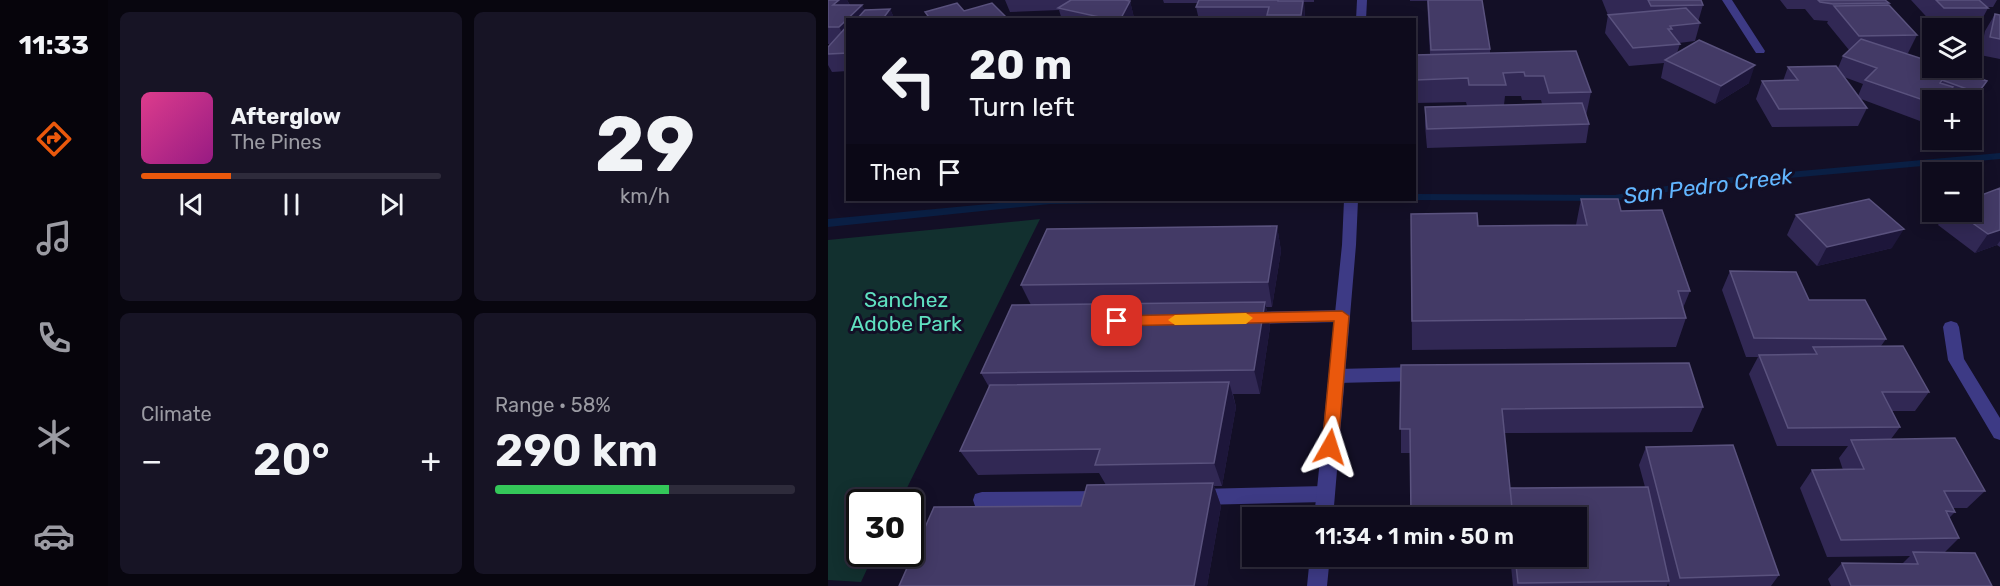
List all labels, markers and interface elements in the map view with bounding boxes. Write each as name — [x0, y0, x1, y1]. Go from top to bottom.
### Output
map controls — [1922, 18, 1982, 222]
button: layers — [1922, 18, 1982, 78]
text: 11:33 — [19, 29, 89, 61]
text: 20 m — [969, 40, 1072, 90]
icon: left — [870, 42, 948, 120]
button: + — [1922, 90, 1982, 150]
text: Turn left — [969, 91, 1074, 123]
text: 29 — [595, 98, 695, 191]
text: Afterglow — [231, 103, 341, 130]
icon: directions — [33, 118, 75, 160]
text: The Pines — [231, 130, 322, 154]
icon: arrive — [933, 156, 966, 189]
text: Then — [870, 159, 921, 186]
water label: San Pedro Creek — [1622, 162, 1795, 210]
button: − — [1922, 162, 1982, 222]
text: km/h — [620, 184, 670, 208]
icon: previous — [175, 188, 208, 221]
icon: pause — [275, 188, 308, 221]
icon: next — [375, 188, 408, 221]
icon: music — [33, 217, 75, 259]
park label: Sanchez Adobe Park — [850, 287, 962, 336]
pin — [1091, 295, 1142, 346]
icon: arrive — [1100, 304, 1133, 337]
icon: phone — [33, 317, 75, 359]
text: Range · 58% — [495, 393, 611, 417]
text: Climate — [141, 402, 212, 426]
position arrow — [1298, 415, 1362, 479]
icon: climate — [33, 416, 75, 458]
text: 290 km — [495, 424, 658, 477]
text: 20° — [253, 433, 330, 486]
text: − — [141, 441, 162, 480]
text: + — [420, 441, 441, 480]
speed limit sign: 30 — [846, 489, 924, 567]
icon: car — [33, 515, 75, 557]
text: 11:34 · 1 min · 50 m — [1315, 523, 1514, 550]

